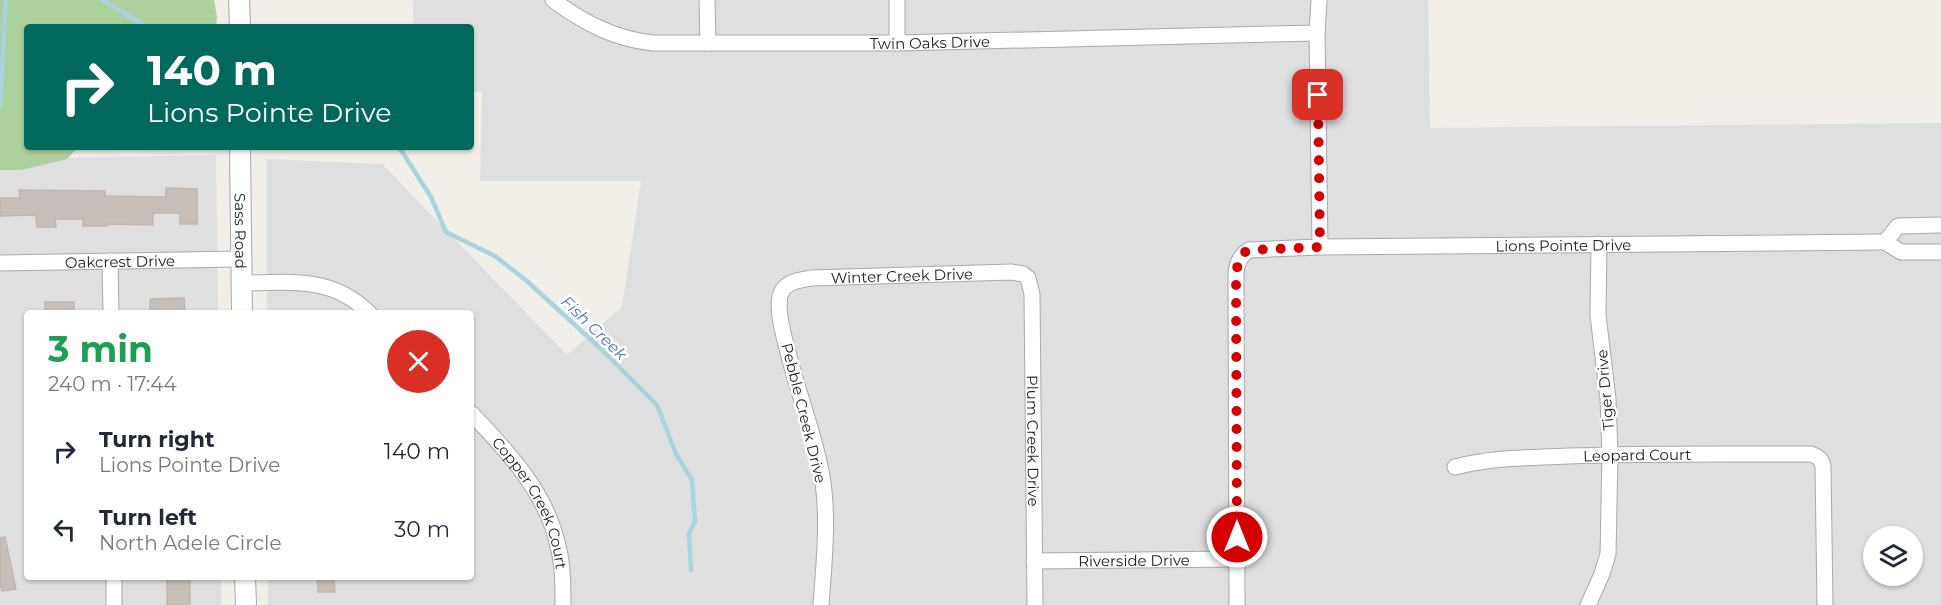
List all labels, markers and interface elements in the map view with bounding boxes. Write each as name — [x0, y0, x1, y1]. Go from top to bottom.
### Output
street label: Twin Oaks Drive — [870, 31, 990, 53]
text: 140 m — [147, 44, 277, 96]
icon: right — [48, 48, 126, 126]
pin — [1292, 69, 1343, 120]
icon: arrive — [1301, 78, 1334, 111]
text: Lions Pointe Drive — [147, 96, 392, 129]
street label: Sass Road — [231, 193, 251, 269]
street label: Lions Pointe Drive — [1495, 235, 1631, 255]
street label: Oakcrest Drive — [65, 251, 175, 271]
street label: Winter Creek Drive — [830, 264, 973, 287]
water label: Fish Creek — [557, 292, 632, 365]
text: 3 min — [48, 327, 153, 371]
button: close — [387, 330, 450, 393]
street label: Pebble Creek Drive — [777, 341, 831, 485]
street label: Tiger Drive — [1592, 349, 1618, 431]
text: 240 m · 17:44 — [48, 372, 177, 396]
street label: Plum Creek Drive — [1023, 375, 1044, 507]
text: Turn right — [99, 426, 214, 453]
street label: Copper Creek Court — [488, 433, 571, 570]
icon: right — [48, 435, 81, 468]
text: 140 m — [384, 438, 450, 465]
street label: Leopard Court — [1583, 444, 1691, 465]
text: Lions Pointe Drive — [99, 453, 280, 477]
text: Turn left — [99, 504, 197, 531]
position arrow — [1205, 505, 1269, 569]
icon: left — [48, 513, 81, 546]
text: 30 m — [394, 516, 450, 543]
map controls — [1863, 526, 1923, 586]
button: layers — [1863, 526, 1923, 586]
text: North Adele Circle — [99, 531, 281, 555]
street label: Riverside Drive — [1078, 550, 1190, 570]

